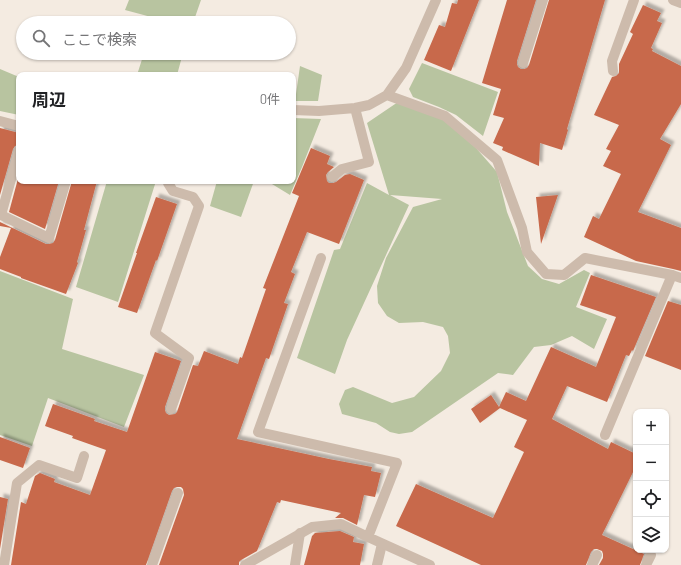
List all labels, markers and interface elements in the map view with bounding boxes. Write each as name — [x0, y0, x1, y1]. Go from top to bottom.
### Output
search box — [16, 16, 296, 60]
icon: search — [30, 27, 52, 49]
text: ここで検索 — [62, 30, 137, 48]
text: 周辺 — [32, 89, 66, 109]
text: 0件 — [260, 91, 280, 107]
map controls — [633, 409, 669, 553]
button: + — [633, 409, 669, 445]
button: − — [633, 445, 669, 481]
button: locate — [633, 481, 669, 517]
button: layers — [633, 517, 669, 553]

